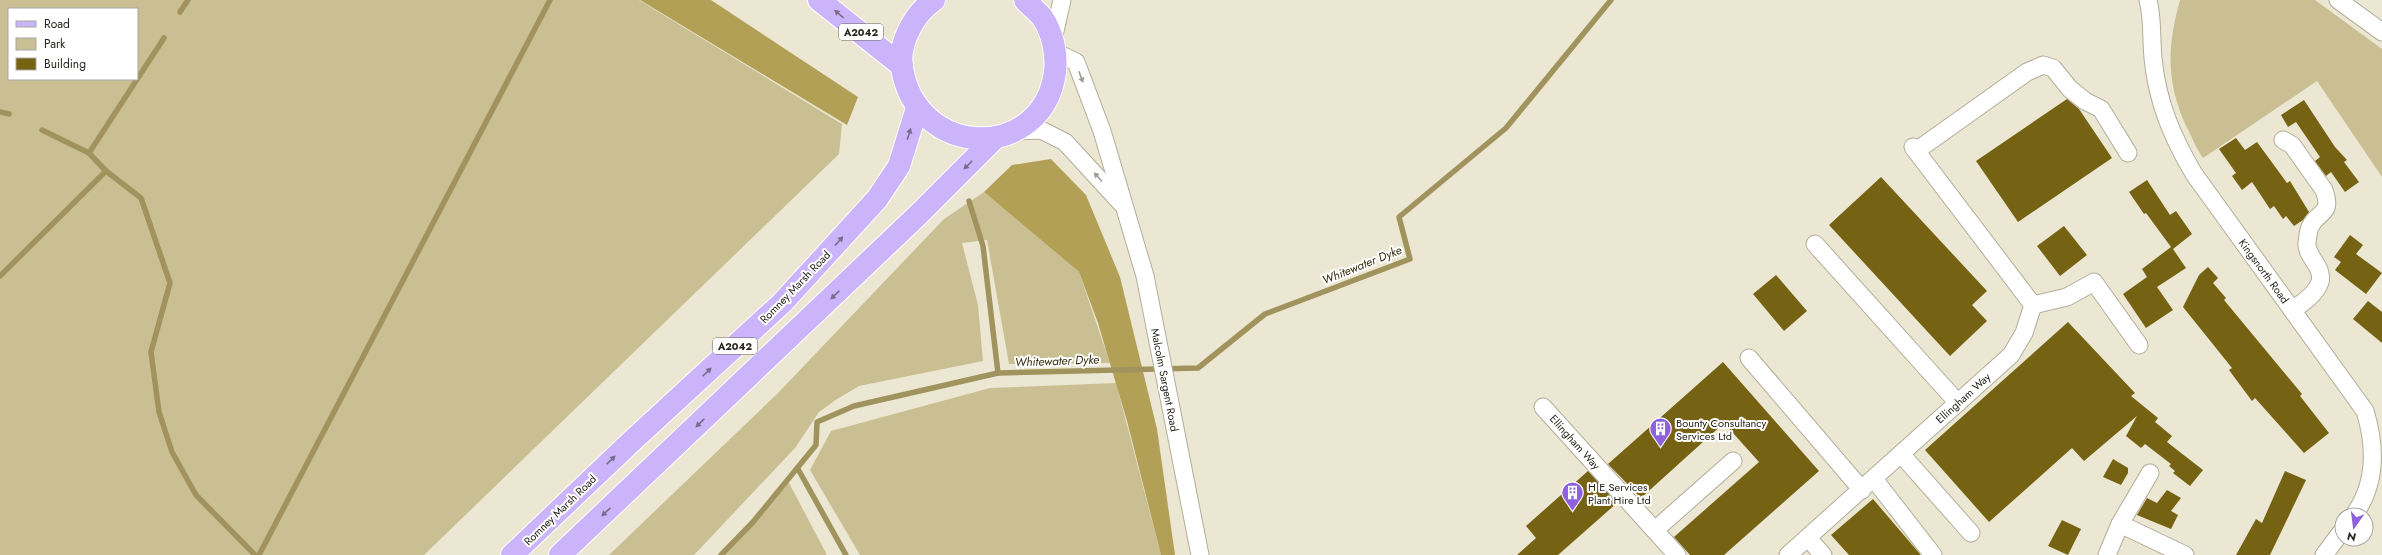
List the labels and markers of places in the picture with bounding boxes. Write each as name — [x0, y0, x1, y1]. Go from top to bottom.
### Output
place label: Bounty Consultancy Services Ltd — [1676, 415, 1766, 444]
building icon: Bounty Consultancy Services Ltd — [1647, 416, 1673, 449]
place label: H E Services Plant Hire Ltd — [1588, 479, 1651, 508]
building icon: H E Services Plant Hire Ltd — [1560, 480, 1586, 513]

